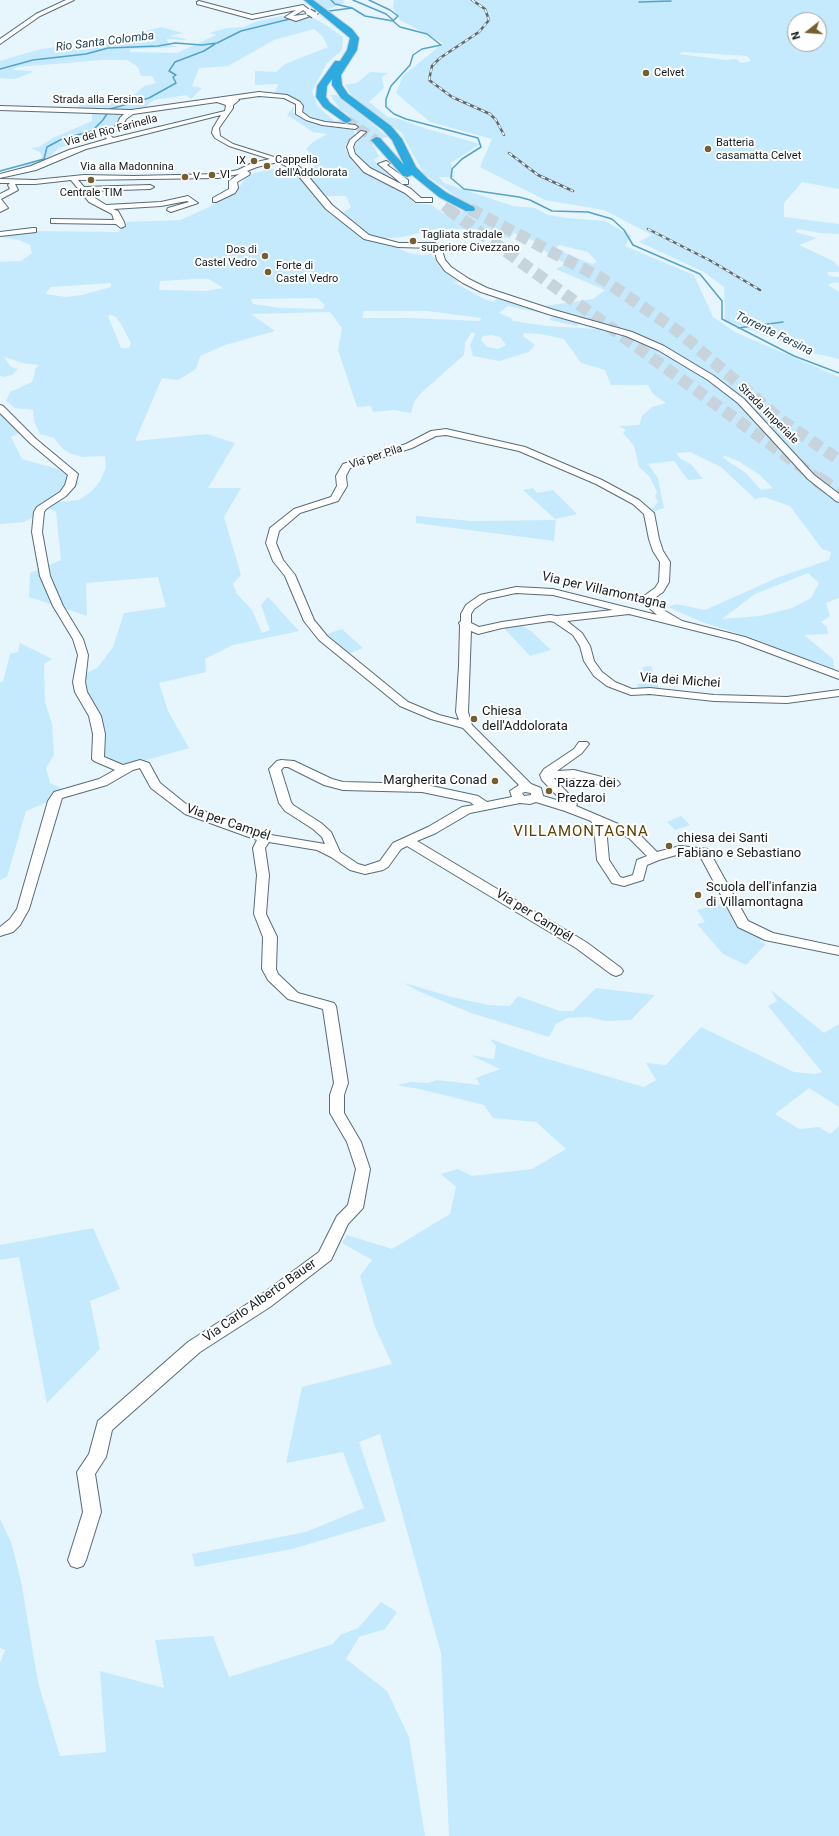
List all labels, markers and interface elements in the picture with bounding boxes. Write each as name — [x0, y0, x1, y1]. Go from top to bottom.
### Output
north arrow — [787, 12, 827, 52]
water label: Rio Santa Colomba — [55, 29, 155, 55]
text: N — [789, 30, 803, 41]
place label: Celvet — [654, 66, 684, 80]
marker: Celvet — [641, 68, 651, 78]
street label: Strada alla Fersina — [53, 93, 143, 107]
street label: Via del Rio Farinella — [63, 112, 159, 150]
place label: Batteria casamatta Celvet — [716, 136, 801, 162]
marker: Batteria casamatta Celvet — [703, 144, 713, 154]
place label: Cappella dell'Addolorata — [275, 153, 348, 179]
place label: IX — [236, 154, 246, 168]
marker: IX — [249, 156, 259, 166]
street label: Via alla Madonnina — [80, 160, 174, 174]
marker: Cappella dell'Addolorata — [262, 161, 272, 171]
place label: VI — [220, 168, 230, 182]
place label: V — [193, 170, 200, 184]
marker: VI — [207, 170, 217, 180]
marker: V — [180, 172, 190, 182]
marker: Centrale TIM — [86, 175, 96, 185]
place label: Centrale TIM — [60, 186, 122, 200]
place label: Tagliata stradale superiore Civezzano — [421, 228, 520, 254]
marker: Tagliata stradale superiore Civezzano — [408, 236, 418, 246]
place label: Dos di Castel Vedro — [195, 243, 257, 269]
marker: Dos di Castel Vedro — [260, 251, 270, 261]
place label: Forte di Castel Vedro — [276, 259, 338, 285]
marker: Forte di Castel Vedro — [263, 267, 273, 277]
water label: Torrente Fersina — [733, 309, 815, 359]
street label: Strada Imperiale — [735, 381, 801, 447]
street label: Via per Pila — [348, 442, 404, 472]
street label: Via per Villamontagna — [540, 569, 668, 613]
street label: Via dei Michei — [639, 670, 721, 692]
place label: Chiesa dell'Addolorata — [482, 704, 568, 735]
marker: Chiesa dell'Addolorata — [469, 714, 479, 724]
place label: Margherita Conad — [383, 773, 487, 789]
marker: Margherita Conad — [490, 776, 500, 786]
place label: Piazza dei Predaroi — [557, 776, 616, 807]
marker: Piazza dei Predaroi — [544, 786, 554, 796]
street label: Via per Campél — [184, 801, 272, 845]
district label: VILLAMONTAGNA — [513, 823, 649, 841]
place label: chiesa dei Santi Fabiano e Sebastiano — [677, 831, 801, 862]
marker: chiesa dei Santi Fabiano e Sebastiano — [664, 841, 674, 851]
place label: Scuola dell'infanzia di Villamontagna — [706, 880, 817, 911]
street label: Via per Campél — [493, 886, 575, 946]
marker: Scuola dell'infanzia di Villamontagna — [693, 890, 703, 900]
street label: Via Carlo Alberto Bauer — [200, 1256, 320, 1346]

